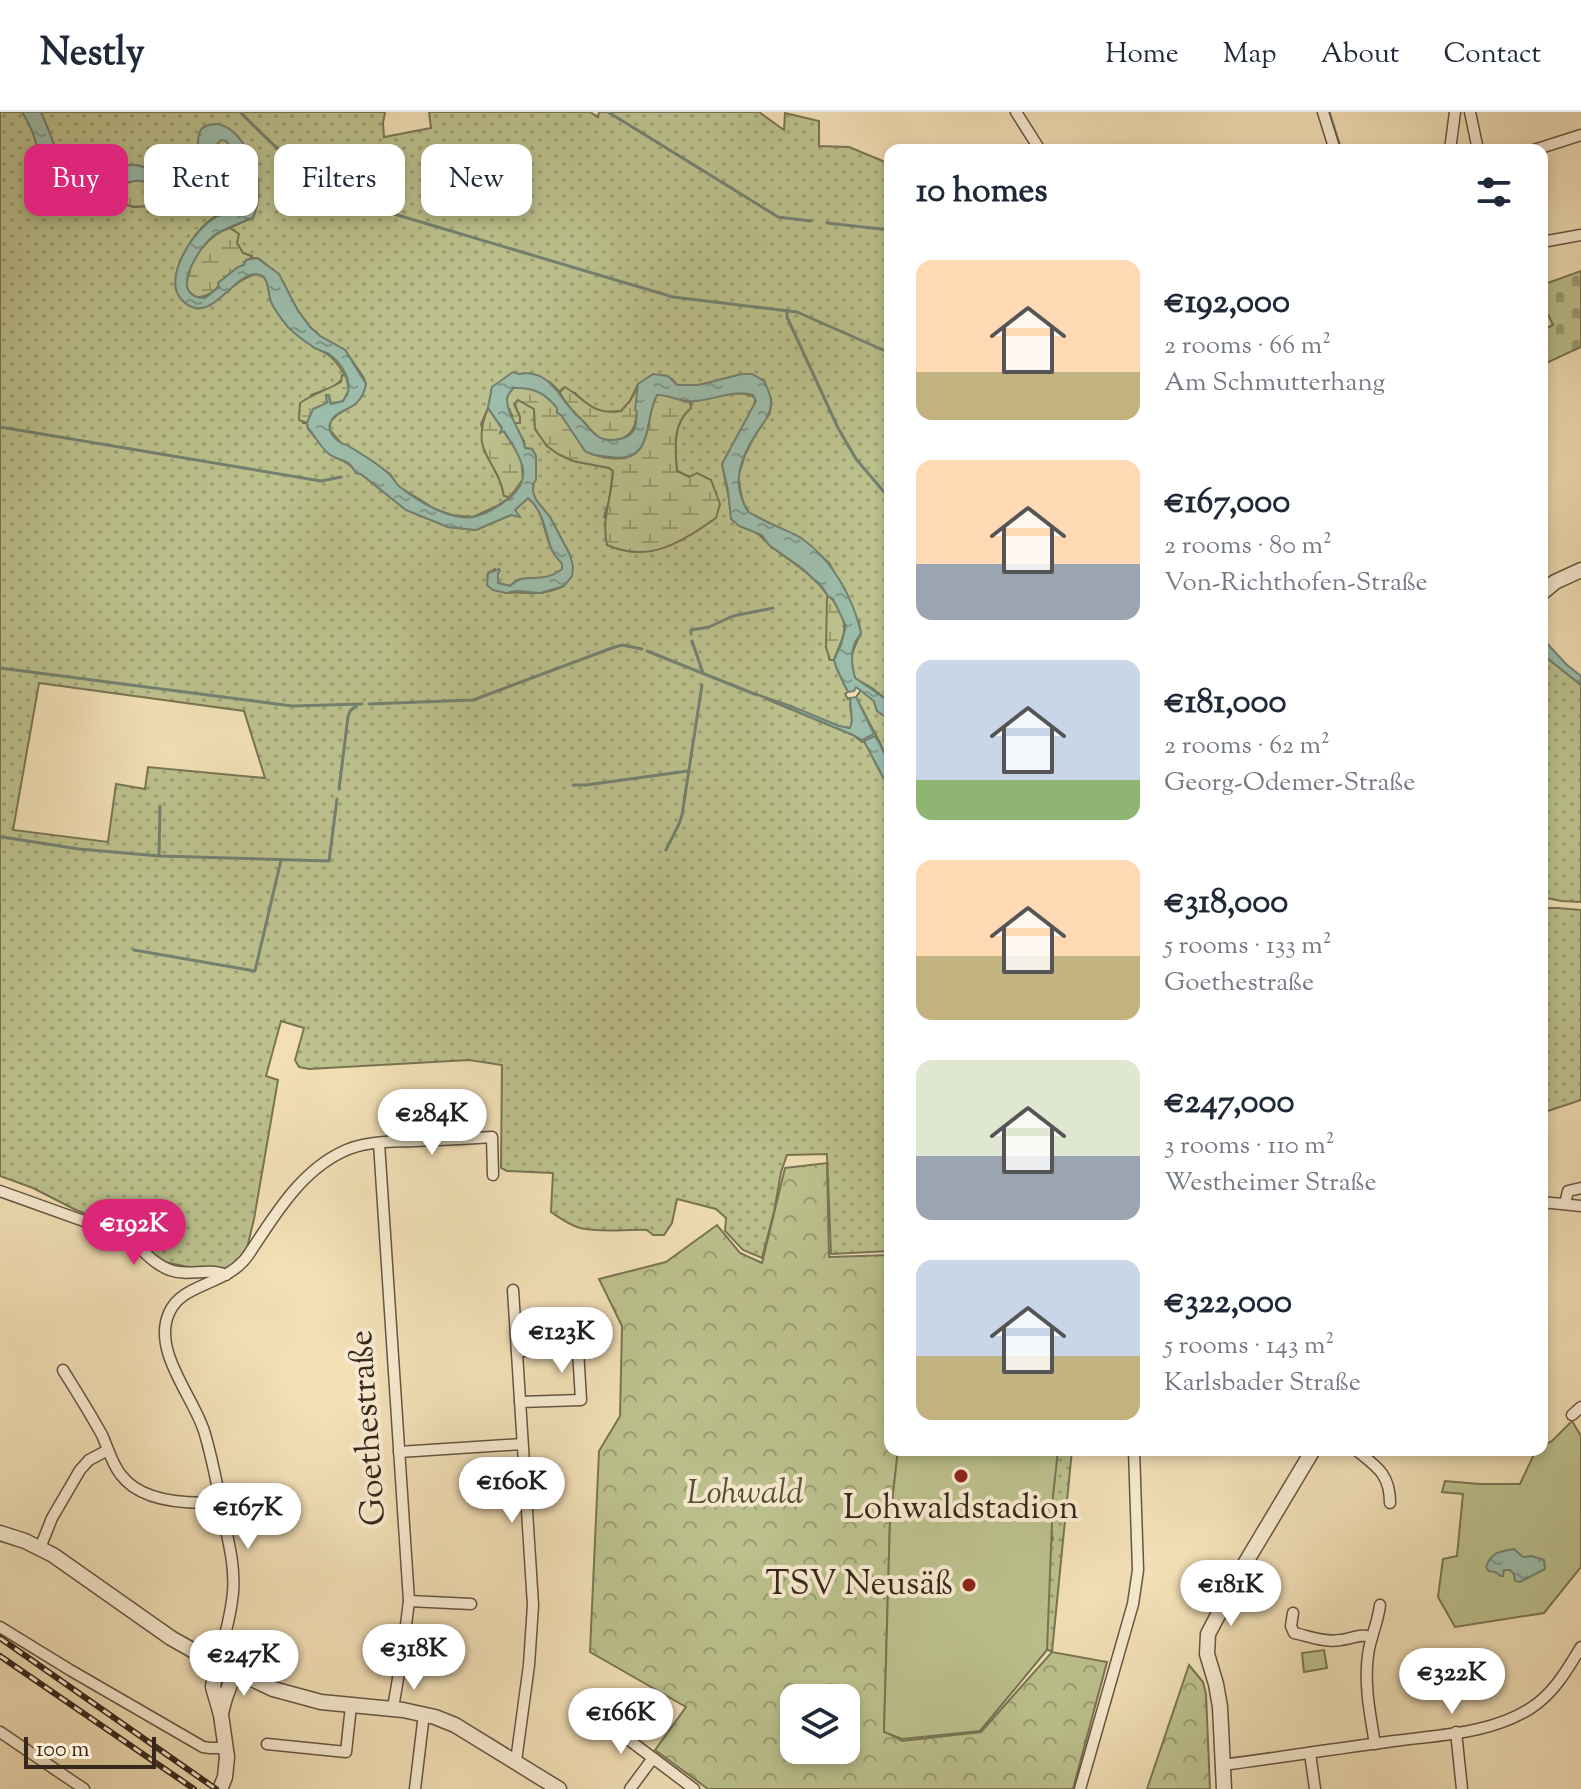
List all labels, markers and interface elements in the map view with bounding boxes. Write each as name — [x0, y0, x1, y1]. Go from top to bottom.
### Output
text: Nestly — [40, 28, 145, 82]
text: Home — [1105, 35, 1179, 75]
text: Map — [1223, 35, 1277, 75]
text: About — [1321, 35, 1399, 75]
text: Contact — [1443, 35, 1541, 75]
chip: Buy — [24, 144, 128, 216]
chip: Rent — [144, 144, 258, 216]
chip: Filters — [274, 144, 405, 216]
chip: New — [421, 144, 532, 216]
text: 10 homes — [916, 168, 1048, 217]
icon: filters — [1472, 170, 1516, 214]
text: €192,000 — [1164, 279, 1290, 328]
icon: home — [980, 292, 1076, 388]
text: 2 rooms · 66 m² — [1164, 328, 1331, 365]
text: Am Schmutterhang — [1164, 365, 1385, 402]
text: €167,000 — [1164, 479, 1290, 528]
icon: home — [980, 492, 1076, 588]
text: 2 rooms · 80 m² — [1164, 528, 1332, 565]
text: Von-Richthofen-Straße — [1164, 565, 1428, 602]
text: €181,000 — [1164, 679, 1286, 728]
icon: home — [980, 692, 1076, 788]
text: 2 rooms · 62 m² — [1164, 728, 1330, 765]
text: Georg-Odemer-Straße — [1164, 765, 1415, 802]
text: €318,000 — [1164, 879, 1288, 928]
icon: home — [980, 892, 1076, 988]
text: 5 rooms · 133 m² — [1164, 928, 1332, 965]
text: Goethestraße — [1164, 965, 1314, 1002]
text: €247,000 — [1164, 1079, 1295, 1128]
pin: €284K — [376, 1089, 488, 1157]
icon: home — [980, 1092, 1076, 1188]
text: €284K — [396, 1096, 468, 1133]
text: 3 rooms · 110 m² — [1164, 1128, 1335, 1165]
text: Westheimer Straße — [1164, 1165, 1377, 1202]
pin: €192K — [78, 1199, 190, 1267]
text: €192K — [100, 1206, 168, 1243]
text: €322,000 — [1164, 1279, 1292, 1328]
icon: home — [980, 1292, 1076, 1388]
pin: €123K — [506, 1307, 618, 1375]
text: €123K — [529, 1314, 595, 1351]
street label: Goethestraße — [338, 1328, 400, 1528]
text: 5 rooms · 143 m² — [1164, 1328, 1334, 1365]
text: Karlsbader Straße — [1164, 1365, 1361, 1402]
pin: €160K — [456, 1457, 568, 1525]
text: €160K — [477, 1464, 547, 1501]
marker: Lohwaldstadion — [952, 1467, 970, 1485]
park label: Lohwald — [686, 1470, 804, 1519]
pin: €167K — [192, 1483, 304, 1551]
place label: Lohwaldstadion — [843, 1485, 1079, 1534]
text: €167K — [213, 1490, 283, 1527]
pin: €181K — [1175, 1560, 1287, 1628]
place label: TSV Neusäß — [766, 1561, 953, 1610]
text: €181K — [1198, 1567, 1264, 1604]
marker: TSV Neusäß — [960, 1576, 978, 1594]
pin: €318K — [358, 1624, 470, 1692]
pin: €247K — [188, 1630, 300, 1698]
text: €318K — [380, 1631, 448, 1668]
text: €247K — [208, 1637, 280, 1674]
pin: €322K — [1396, 1648, 1508, 1716]
text: €322K — [1417, 1655, 1487, 1692]
map controls — [780, 1684, 860, 1764]
button: layers — [780, 1684, 860, 1764]
pin: €166K — [565, 1688, 677, 1756]
text: €166K — [586, 1695, 656, 1732]
scale bar — [24, 1733, 156, 1769]
text: 100 m — [36, 1735, 89, 1767]

